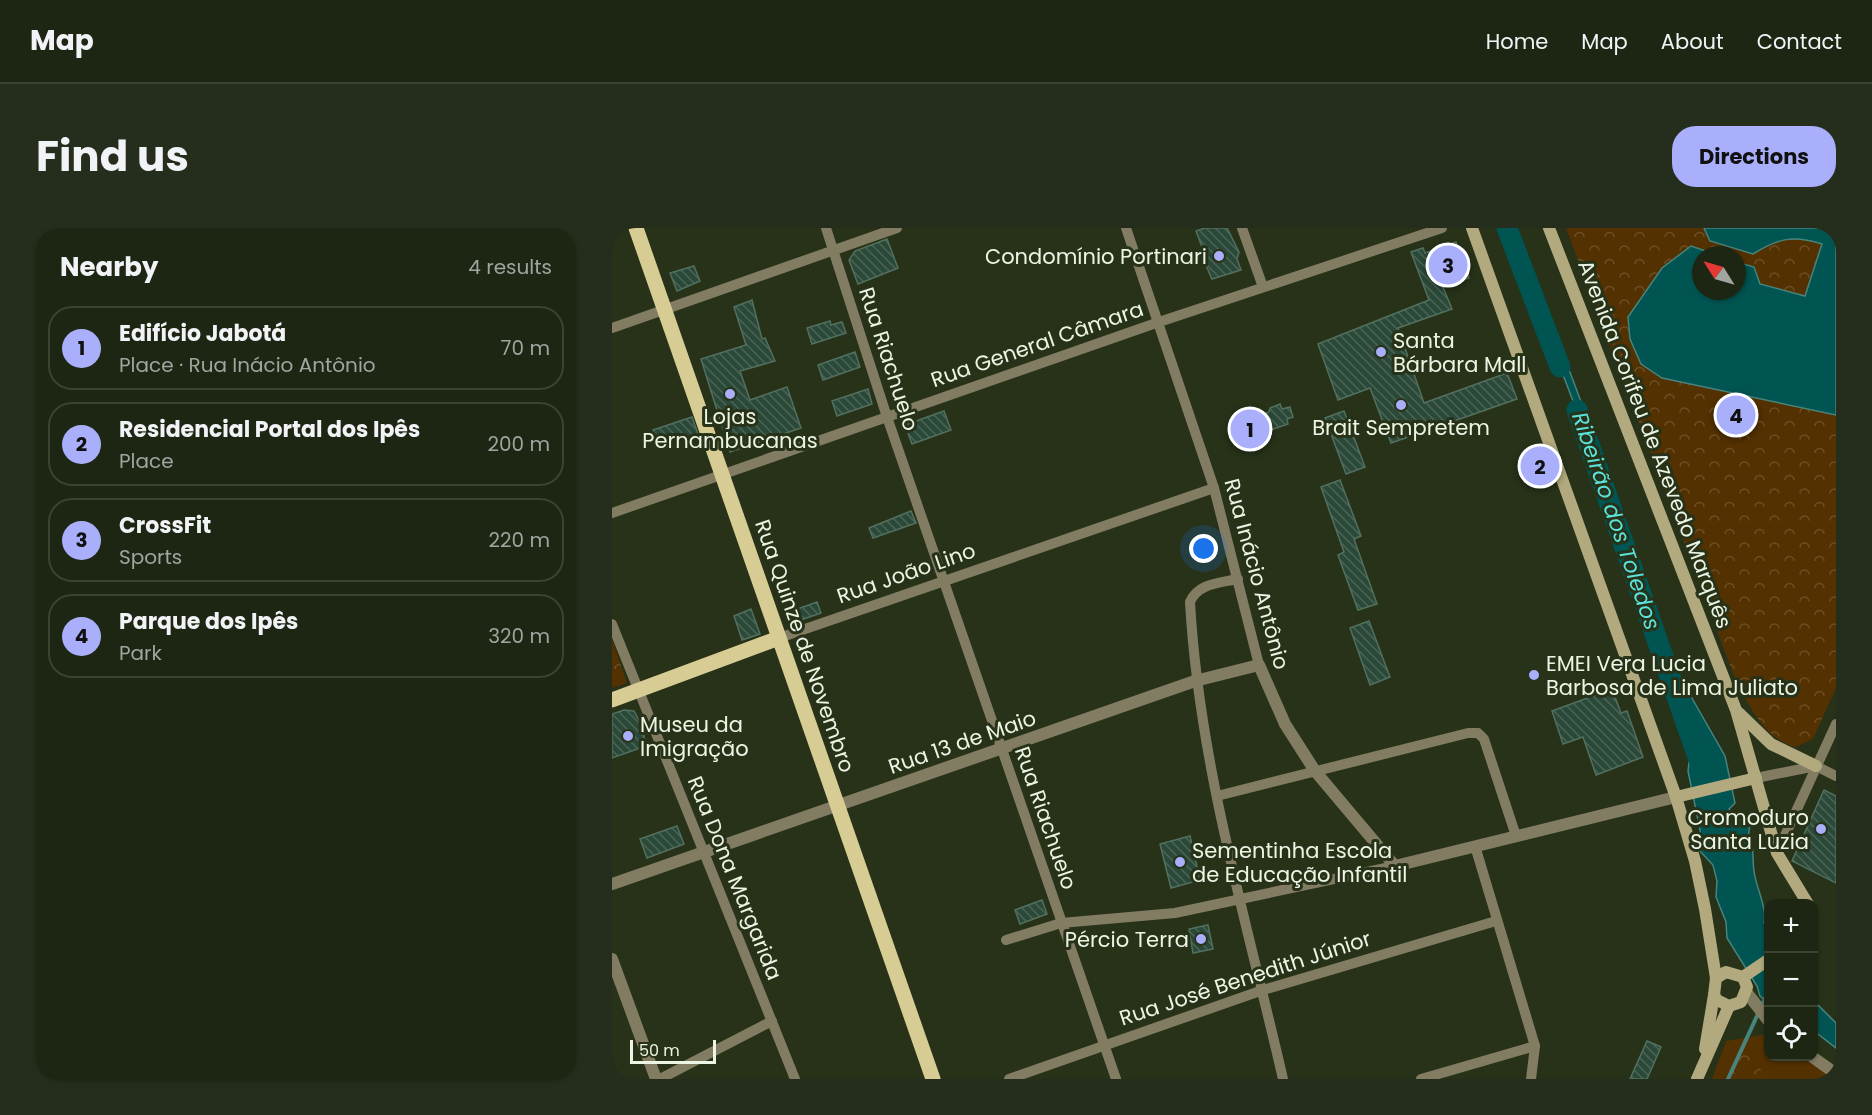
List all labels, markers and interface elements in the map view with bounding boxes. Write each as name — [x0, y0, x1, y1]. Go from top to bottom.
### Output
text: Map — [30, 21, 94, 60]
text: Home — [1486, 27, 1548, 56]
text: Map — [1581, 27, 1628, 56]
text: About — [1661, 27, 1724, 56]
text: Contact — [1757, 27, 1842, 56]
button: Directions — [1672, 126, 1836, 187]
text: Find us — [36, 127, 189, 186]
place label: Condomínio Portinari — [985, 242, 1207, 271]
pin: 3 — [1428, 243, 1468, 288]
north arrow — [1692, 246, 1746, 300]
text: Nearby — [60, 249, 158, 285]
marker: Condomínio Portinari — [1212, 249, 1226, 263]
text: 4 results — [468, 253, 552, 281]
street label: Avenida Corifeu de Azevedo Marquês — [1571, 256, 1739, 632]
street label: Rua Riachuelo — [852, 283, 926, 435]
street label: Rua General Câmara — [927, 294, 1147, 394]
text: Edifício Jabotá — [119, 318, 286, 349]
place label: Santa Bárbara Mall — [1393, 326, 1527, 379]
text: 1 — [78, 334, 85, 362]
text: 70 m — [501, 334, 550, 362]
marker: Santa Bárbara Mall — [1374, 345, 1388, 359]
text: Place · Rua Inácio Antônio — [119, 351, 376, 379]
marker: Lojas Pernambucanas — [723, 387, 737, 401]
pin: 4 — [1716, 392, 1756, 438]
marker: Brait Sempretem — [1394, 398, 1408, 412]
place label: Lojas Pernambucanas — [642, 402, 818, 455]
pin: 1 — [1230, 406, 1270, 452]
water label: Ribeirão dos Toledos — [1564, 408, 1668, 634]
place label: Brait Sempretem — [1312, 413, 1490, 442]
text: Residencial Portal dos Ipês — [119, 414, 420, 445]
text: 2 — [76, 430, 87, 458]
text: 200 m — [487, 430, 550, 458]
pin: 2 — [1520, 444, 1560, 488]
text: Place — [119, 447, 174, 475]
street label: Rua Inácio Antônio — [1218, 475, 1296, 673]
text: CrossFit — [119, 510, 211, 541]
street label: Rua Quinze de Novembro — [748, 516, 862, 776]
text: 3 — [75, 526, 88, 554]
text: 220 m — [489, 526, 550, 554]
your location — [1189, 534, 1218, 563]
street label: Rua João Lino — [833, 536, 979, 610]
text: Sports — [119, 543, 182, 571]
text: Parque dos Ipês — [119, 606, 298, 637]
text: 4 — [75, 622, 88, 650]
text: 320 m — [488, 622, 550, 650]
text: Park — [119, 639, 162, 667]
place label: EMEI Vera Lucia Barbosa de Lima Juliato — [1546, 649, 1798, 702]
marker: EMEI Vera Lucia Barbosa de Lima Juliato — [1527, 668, 1541, 682]
street label: Rua 13 de Maio — [884, 703, 1040, 781]
place label: Museu da Imigração — [640, 710, 749, 763]
marker: Museu da Imigração — [621, 729, 635, 743]
street label: Rua Riachuelo — [1008, 743, 1084, 893]
street label: Rua Dona Margarida — [681, 772, 789, 984]
place label: Cromoduro Santa Luzia — [1688, 803, 1809, 856]
marker: Cromoduro Santa Luzia — [1814, 822, 1828, 836]
place label: Sementinha Escola de Educação Infantil — [1192, 836, 1407, 889]
marker: Sementinha Escola de Educação Infantil — [1173, 855, 1187, 869]
map controls — [1764, 899, 1818, 1061]
button: + — [1764, 899, 1818, 953]
street label: Rua José Benedith Júnior — [1115, 924, 1375, 1032]
place label: Pércio Terra — [1065, 925, 1189, 954]
marker: Pércio Terra — [1194, 932, 1208, 946]
button: − — [1764, 953, 1818, 1007]
button: locate — [1764, 1007, 1818, 1061]
scale bar — [630, 1037, 716, 1064]
text: 50 m — [639, 1039, 680, 1062]

